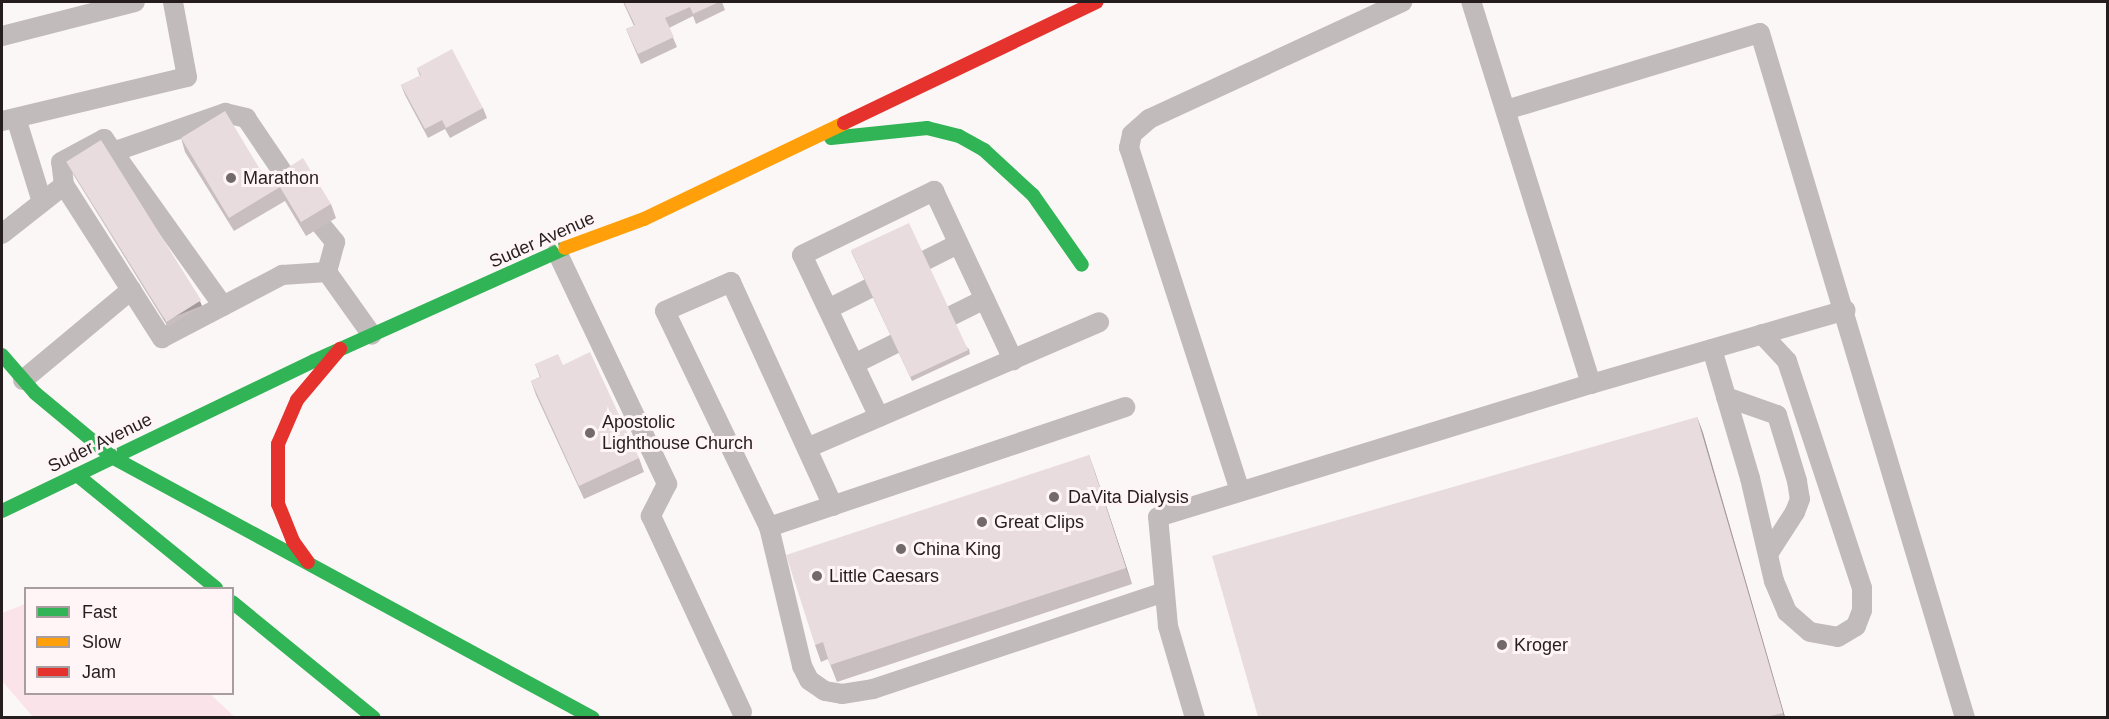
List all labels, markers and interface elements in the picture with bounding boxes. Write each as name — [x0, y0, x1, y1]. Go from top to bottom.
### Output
place label: Marathon — [243, 167, 319, 189]
marker: Marathon — [224, 171, 238, 185]
street label: Suder Avenue — [486, 207, 598, 273]
street label: Suder Avenue — [44, 408, 156, 478]
place label: Apostolic Lighthouse Church — [602, 412, 753, 454]
marker: Apostolic Lighthouse Church — [583, 426, 597, 440]
place label: DaVita Dialysis — [1068, 486, 1189, 508]
marker: DaVita Dialysis — [1045, 488, 1063, 506]
place label: Great Clips — [994, 511, 1084, 533]
marker: Great Clips — [975, 515, 989, 529]
place label: China King — [913, 538, 1001, 560]
marker: China King — [894, 542, 908, 556]
place label: Little Caesars — [829, 565, 939, 587]
marker: Little Caesars — [810, 569, 824, 583]
legend — [24, 587, 234, 695]
text: Fast — [82, 602, 117, 622]
text: Slow — [82, 632, 121, 652]
place label: Kroger — [1514, 634, 1568, 656]
marker: Kroger — [1495, 638, 1509, 652]
text: Jam — [82, 662, 116, 682]

